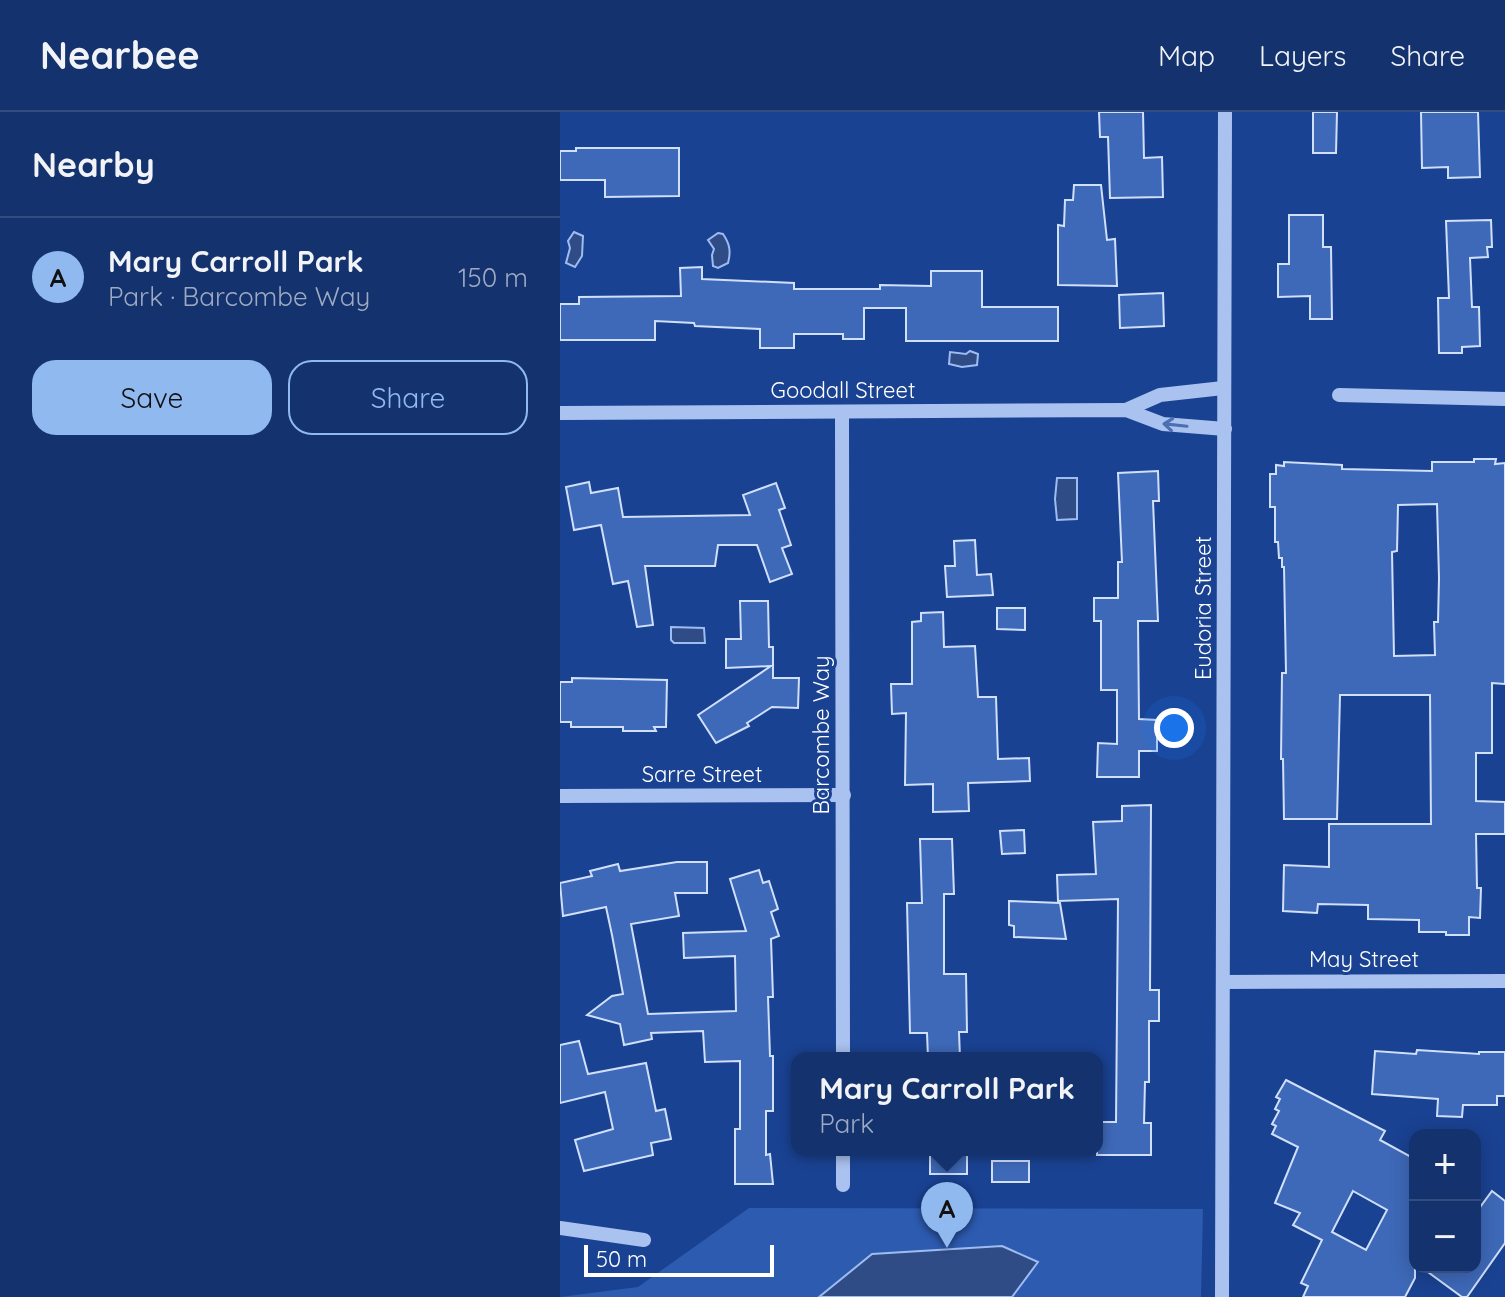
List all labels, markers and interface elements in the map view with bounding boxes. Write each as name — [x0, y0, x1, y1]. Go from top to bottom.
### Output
text: Nearbee — [40, 31, 200, 79]
text: Map — [1158, 38, 1215, 73]
text: Layers — [1259, 38, 1346, 73]
text: Share — [1390, 38, 1465, 73]
text: Nearby — [32, 143, 155, 186]
text: Mary Carroll Park — [108, 242, 364, 280]
text: A — [50, 261, 66, 294]
text: 150 m — [458, 261, 528, 294]
text: Park · Barcombe Way — [108, 280, 370, 313]
button: Save — [32, 360, 272, 435]
button: Share — [288, 360, 528, 435]
street label: Goodall Street — [771, 376, 915, 404]
one-way arrow — [1162, 417, 1189, 432]
street label: Eudoria Street — [1189, 536, 1217, 680]
street label: Barcombe Way — [807, 655, 835, 815]
your location — [1154, 708, 1194, 748]
street label: Sarre Street — [642, 760, 762, 788]
street label: May Street — [1309, 945, 1419, 973]
popup — [791, 1052, 1103, 1156]
text: Mary Carroll Park — [819, 1069, 1075, 1107]
text: Park — [819, 1107, 874, 1140]
map controls — [1409, 1129, 1481, 1273]
button: + — [1409, 1129, 1481, 1201]
pin: A — [921, 1182, 973, 1248]
button: − — [1409, 1201, 1481, 1273]
scale bar — [584, 1241, 774, 1277]
text: 50 m — [596, 1245, 647, 1273]

